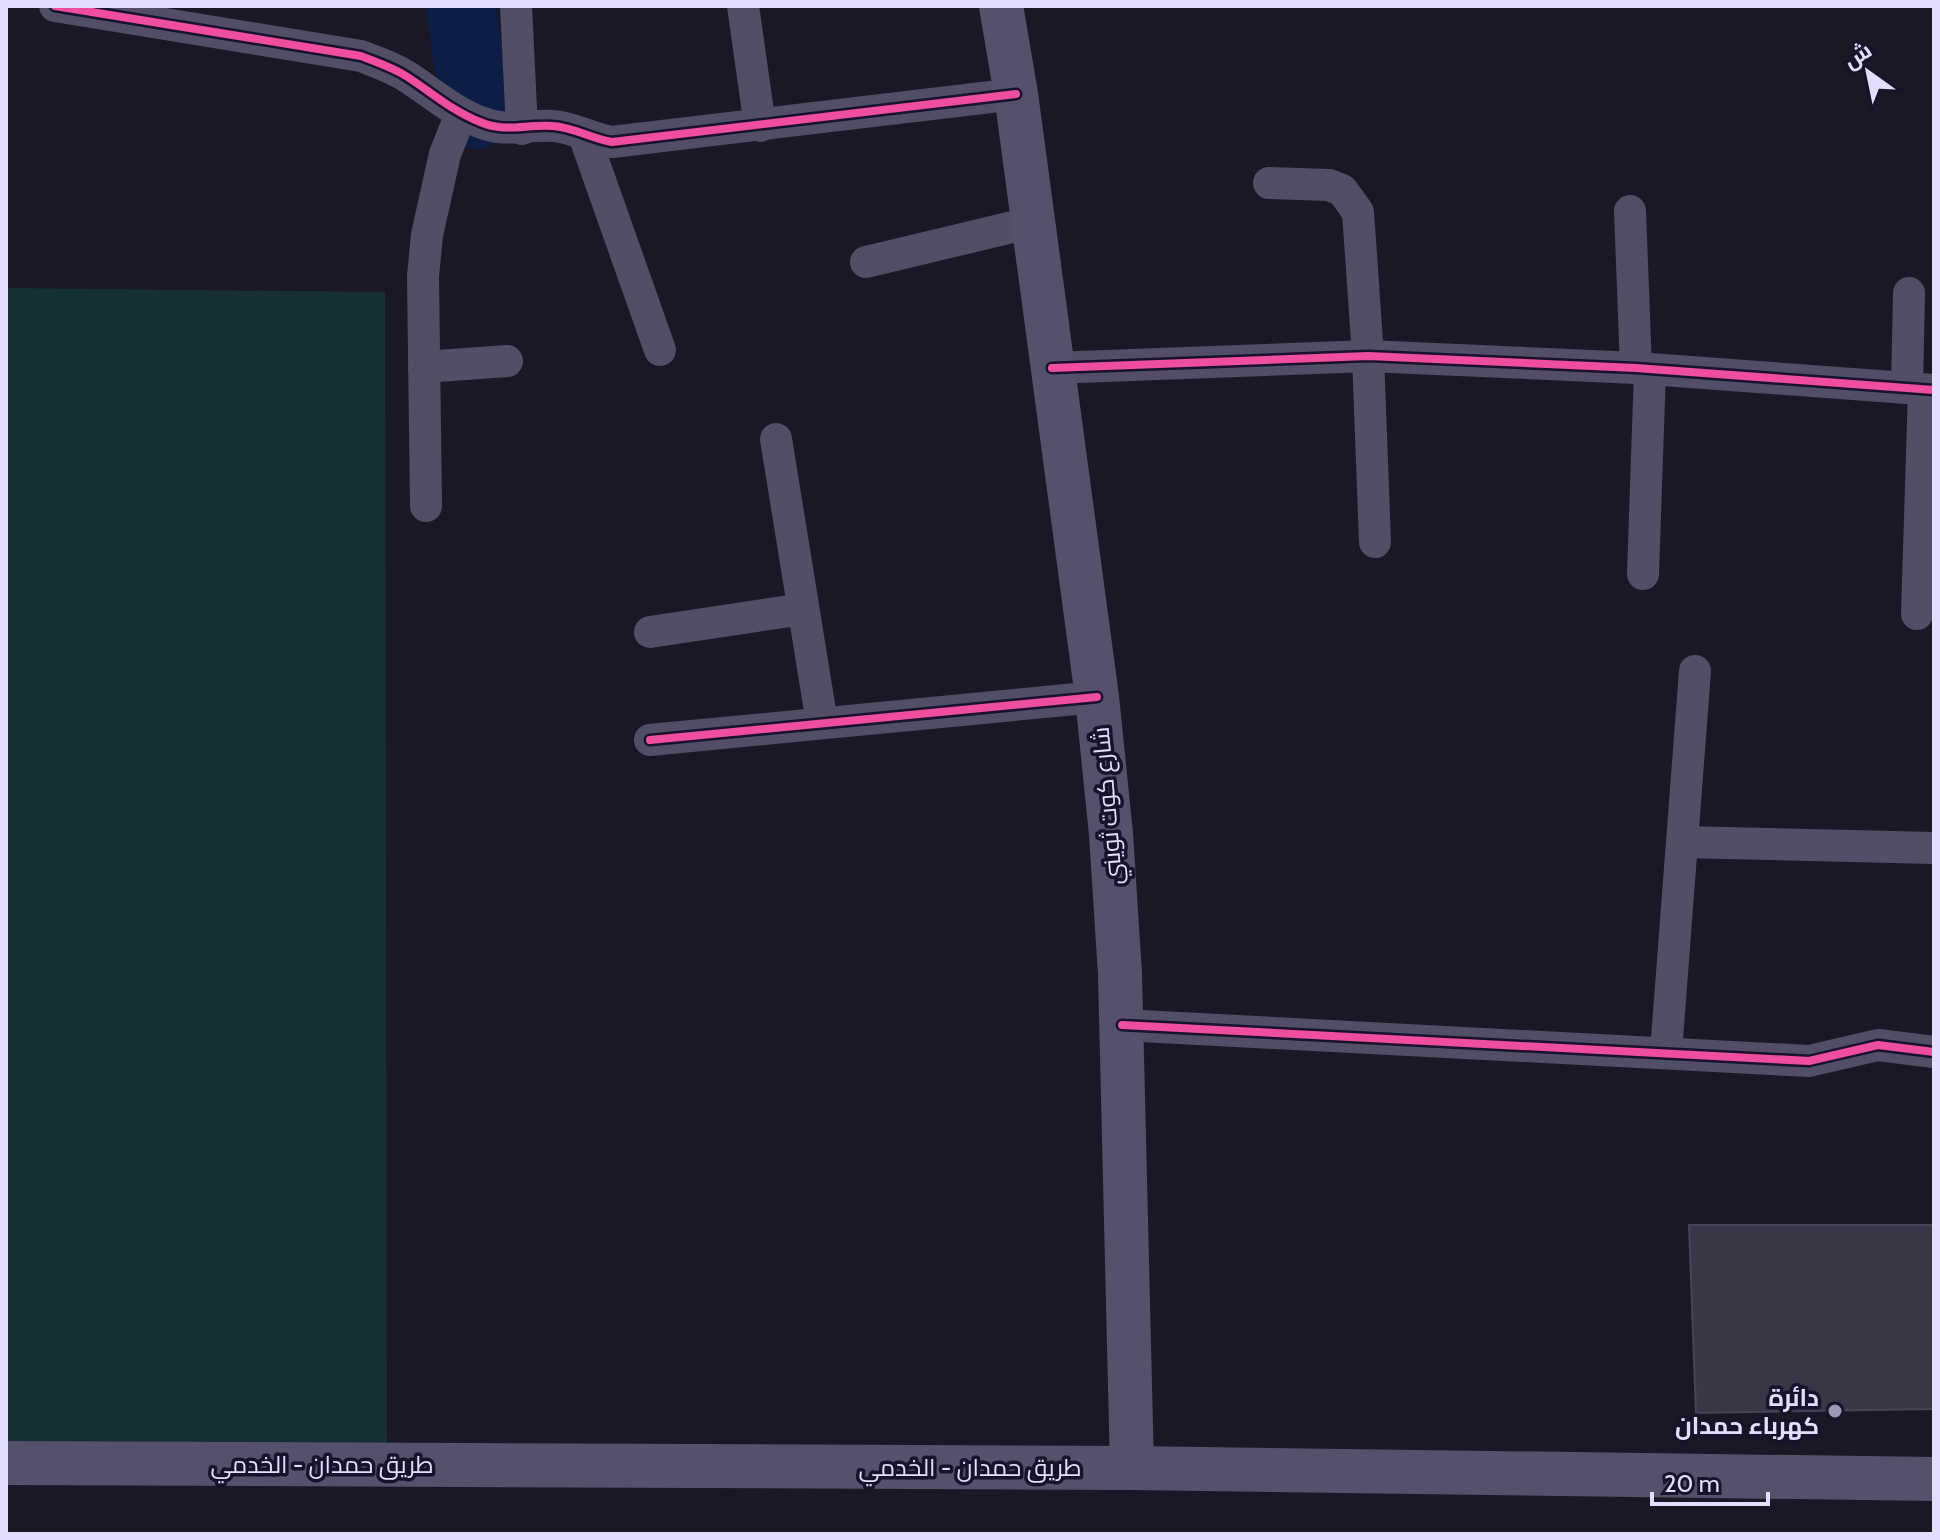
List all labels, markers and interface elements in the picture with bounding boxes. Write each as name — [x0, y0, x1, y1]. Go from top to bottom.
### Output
north arrow — [1828, 32, 1908, 112]
text: ش — [1838, 37, 1877, 75]
street label: شارع كوت ثويني — [1086, 725, 1133, 886]
place label: دائرة كهرباء حمدان — [1675, 1383, 1819, 1440]
marker: دائرة كهرباء حمدان — [1826, 1402, 1844, 1420]
street label: طريق حمدان - الخدمي — [210, 1450, 434, 1484]
street label: طريق حمدان - الخدمي — [858, 1453, 1082, 1487]
scale bar — [1652, 1456, 1768, 1506]
text: 20 m — [1664, 1469, 1720, 1498]

